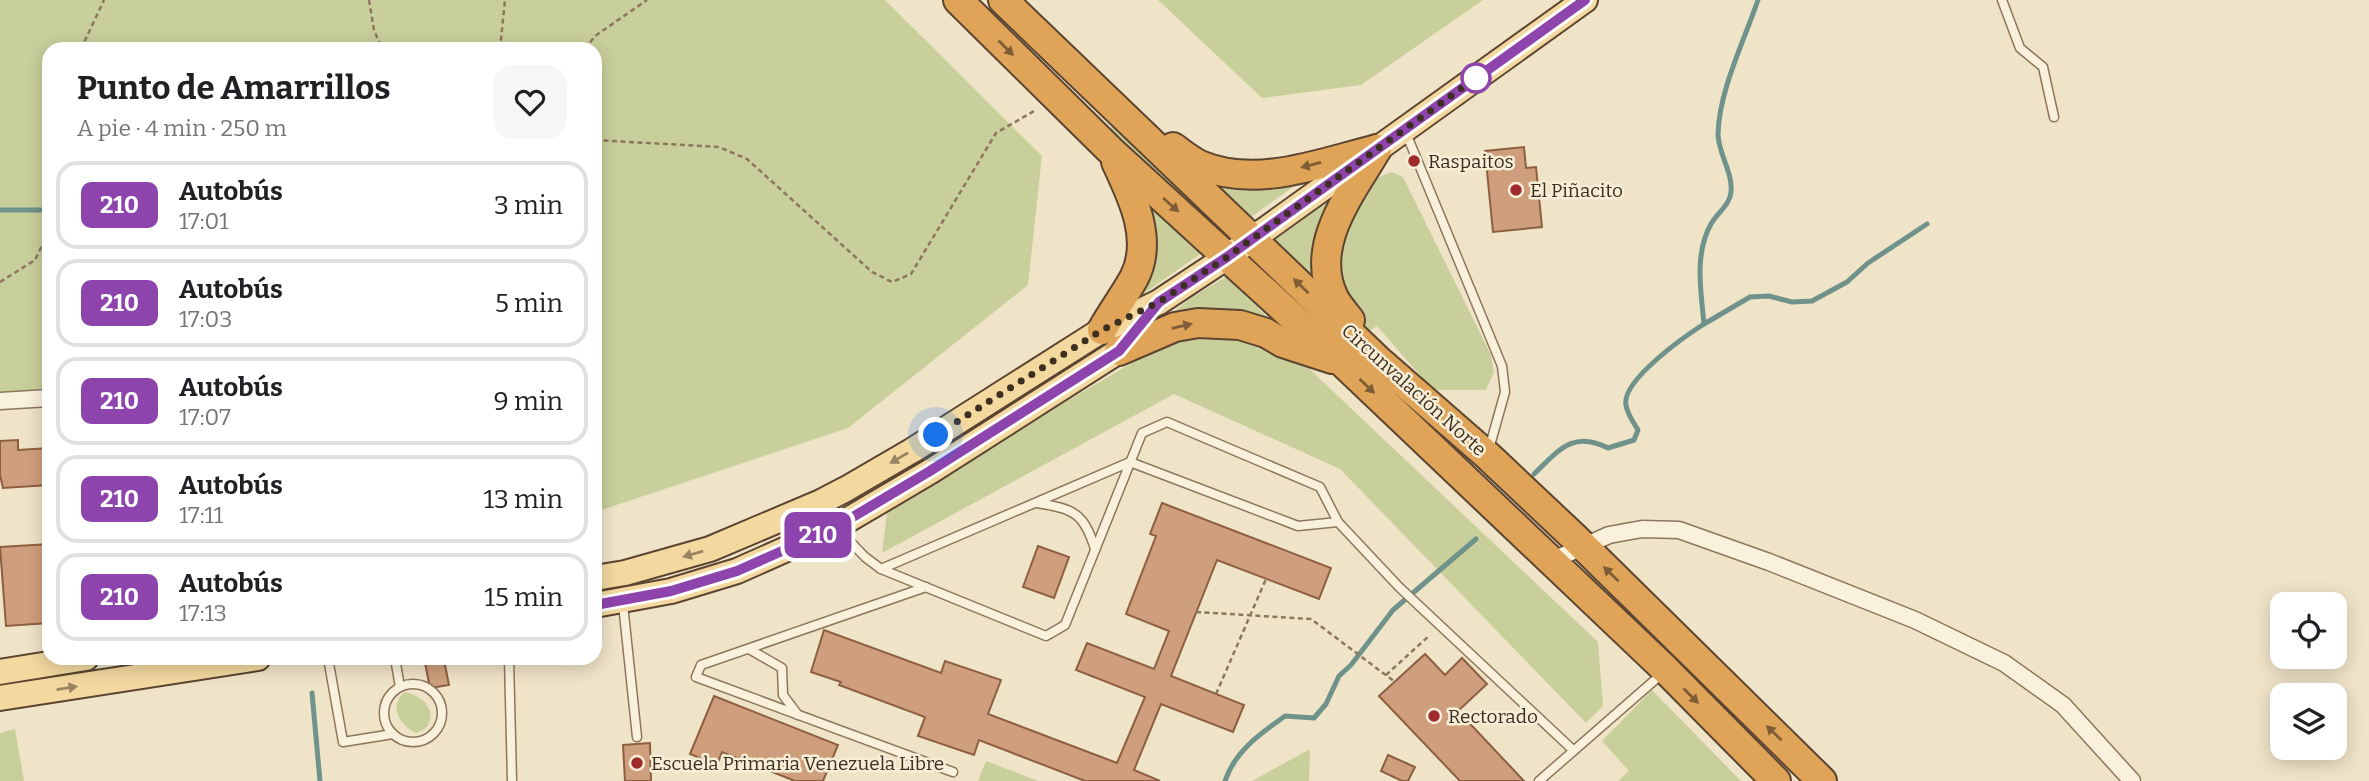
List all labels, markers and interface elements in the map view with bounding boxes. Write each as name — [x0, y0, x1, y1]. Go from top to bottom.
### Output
one-way arrow — [997, 39, 1014, 55]
unlabelled marker — [1461, 63, 1491, 93]
button: heart — [493, 65, 567, 139]
text: Punto de Amarrillos — [77, 68, 391, 108]
text: A pie · 4 min · 250 m — [77, 114, 287, 142]
place label: Raspaitos — [1428, 150, 1514, 173]
marker: Raspaitos — [1406, 153, 1422, 169]
one-way arrow — [1300, 160, 1322, 171]
text: Autobús — [179, 176, 283, 207]
place label: El Piñacito — [1530, 179, 1623, 202]
marker: El Piñacito — [1508, 182, 1524, 198]
text: 3 min — [494, 190, 563, 221]
text: 210 — [100, 191, 139, 219]
one-way arrow — [1162, 197, 1179, 212]
text: 17:01 — [179, 207, 229, 235]
text: Autobús — [179, 274, 283, 305]
one-way arrow — [1292, 278, 1310, 294]
text: 5 min — [495, 288, 563, 319]
text: 210 — [100, 289, 139, 317]
text: 17:03 — [179, 305, 232, 333]
street label: Circunvalación Norte — [1337, 319, 1491, 461]
one-way arrow — [1171, 321, 1193, 332]
text: Autobús — [179, 372, 283, 403]
one-way arrow — [1358, 378, 1375, 394]
text: 9 min — [494, 386, 563, 417]
text: 210 — [100, 387, 139, 415]
text: 17:07 — [179, 403, 231, 431]
your location — [918, 417, 953, 452]
one-way arrow — [889, 452, 909, 464]
text: Autobús — [179, 470, 283, 501]
text: 13 min — [483, 484, 563, 515]
text: 210 — [100, 485, 139, 513]
text: 17:11 — [179, 501, 223, 529]
line badge: 210 — [778, 512, 858, 558]
text: 210 — [798, 521, 838, 549]
one-way arrow — [683, 549, 704, 559]
one-way arrow — [1603, 565, 1620, 582]
text: Autobús — [179, 568, 283, 599]
text: 15 min — [484, 582, 563, 613]
text: 210 — [100, 583, 139, 611]
map controls — [2270, 592, 2347, 760]
button: locate — [2270, 592, 2347, 669]
text: 17:13 — [179, 599, 227, 627]
one-way arrow — [57, 682, 79, 693]
button: layers — [2270, 683, 2347, 760]
one-way arrow — [1683, 688, 1699, 704]
place label: Rectorado — [1448, 705, 1538, 728]
marker: Rectorado — [1426, 708, 1442, 724]
one-way arrow — [1765, 725, 1782, 742]
place label: Escuela Primaria Venezuela Libre — [651, 752, 944, 775]
marker: Escuela Primaria Venezuela Libre — [629, 755, 645, 771]

